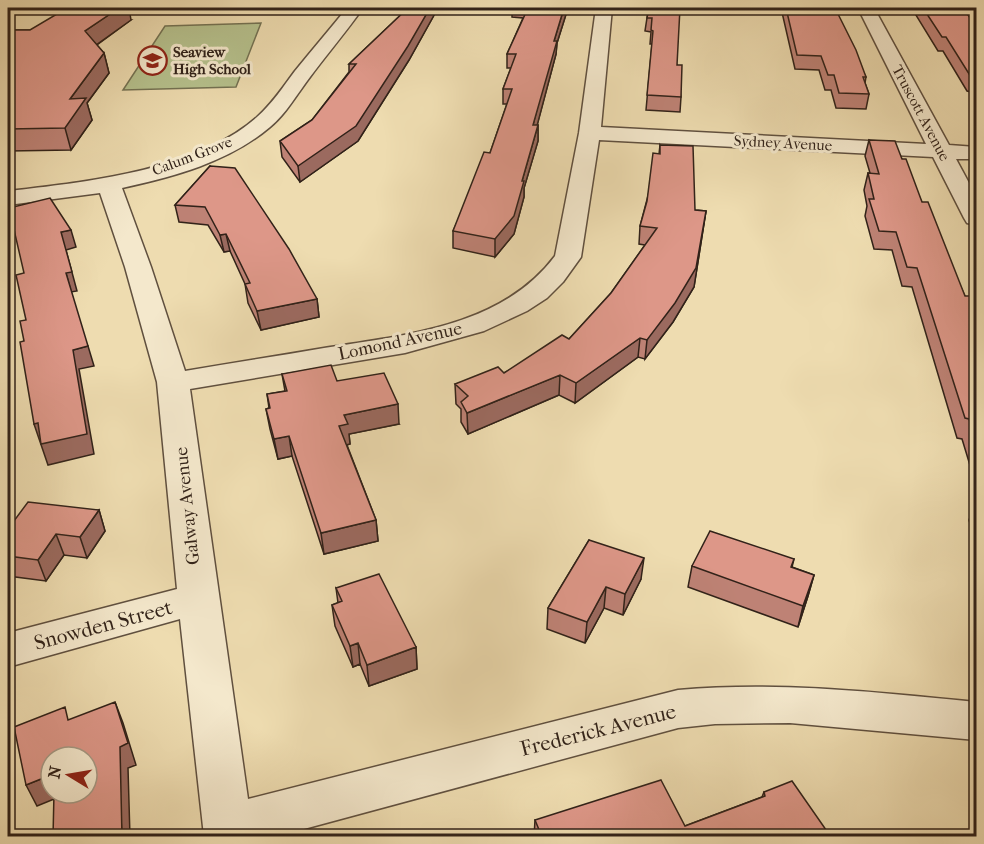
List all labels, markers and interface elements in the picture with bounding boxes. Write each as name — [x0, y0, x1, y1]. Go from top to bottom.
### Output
place label: Seaview High School — [173, 43, 252, 78]
school or university icon: Seaview High School — [136, 45, 168, 77]
street label: Truscott Avenue — [888, 62, 954, 165]
street label: Sydney Avenue — [733, 131, 833, 155]
street label: Calum Grove — [149, 132, 235, 179]
street label: Lomond Avenue — [336, 318, 464, 365]
street label: Galway Avenue — [171, 446, 204, 566]
street label: Snowden Street — [31, 595, 175, 655]
street label: Frederick Avenue — [518, 699, 678, 761]
north arrow — [39, 745, 99, 805]
text: N — [44, 764, 65, 780]

